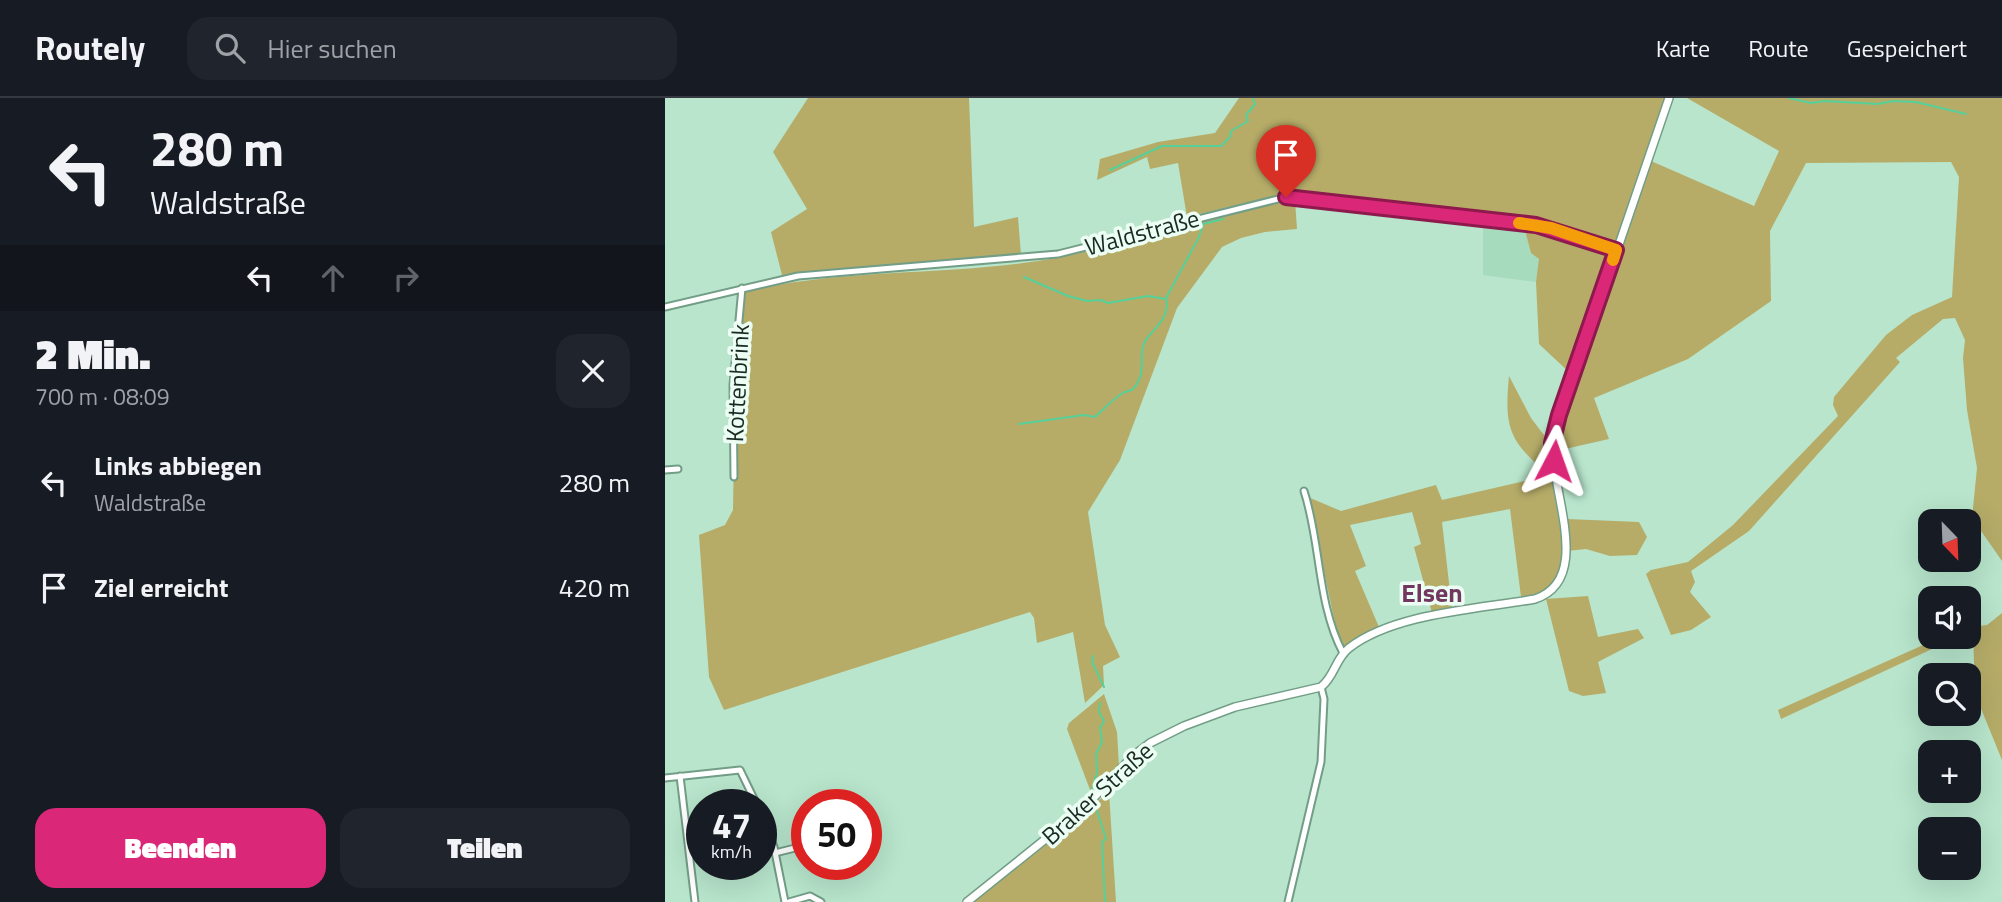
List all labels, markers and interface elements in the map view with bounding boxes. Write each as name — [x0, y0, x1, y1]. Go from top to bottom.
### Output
search box — [187, 17, 677, 80]
text: Routely — [35, 23, 145, 73]
icon: search — [211, 29, 249, 67]
text: Hier suchen — [267, 29, 397, 68]
text: Karte — [1656, 30, 1710, 66]
text: Route — [1748, 30, 1809, 66]
text: Gespeichert — [1847, 30, 1967, 66]
text: 280 m — [150, 110, 284, 185]
pin — [1256, 125, 1316, 197]
icon: left — [35, 126, 126, 217]
icon: arrive — [1267, 136, 1305, 174]
text: Waldstraße — [150, 178, 306, 226]
street label: Waldstraße — [1081, 199, 1203, 265]
icon: left — [241, 259, 279, 297]
icon: ahead — [314, 259, 352, 297]
icon: right — [387, 259, 425, 297]
text: 2 Min. — [35, 321, 151, 385]
street label: Kottenbrink — [716, 322, 758, 443]
button: close — [556, 334, 630, 408]
text: 700 m · 08:09 — [35, 379, 170, 414]
position arrow — [1517, 424, 1591, 498]
text: Links abbiegen — [94, 446, 262, 485]
text: 280 m — [559, 463, 630, 502]
icon: left — [35, 464, 73, 502]
text: Waldstraße — [94, 485, 206, 520]
north arrow — [1918, 509, 1981, 572]
map controls — [1918, 509, 1981, 880]
text: Ziel erreicht — [94, 568, 229, 607]
text: 420 m — [559, 568, 630, 607]
icon: arrive — [35, 569, 73, 607]
district label: Elsen — [1401, 573, 1463, 612]
button: sound — [1918, 586, 1981, 649]
button: search — [1918, 663, 1981, 726]
street label: Braker Straße — [1033, 733, 1161, 853]
button: + — [1918, 740, 1981, 803]
speed limit sign: 50 — [791, 789, 882, 880]
text: 47 — [712, 798, 751, 852]
button: Beenden — [35, 808, 326, 888]
button: Teilen — [340, 808, 630, 888]
button: − — [1918, 817, 1981, 880]
text: km/h — [711, 838, 752, 865]

